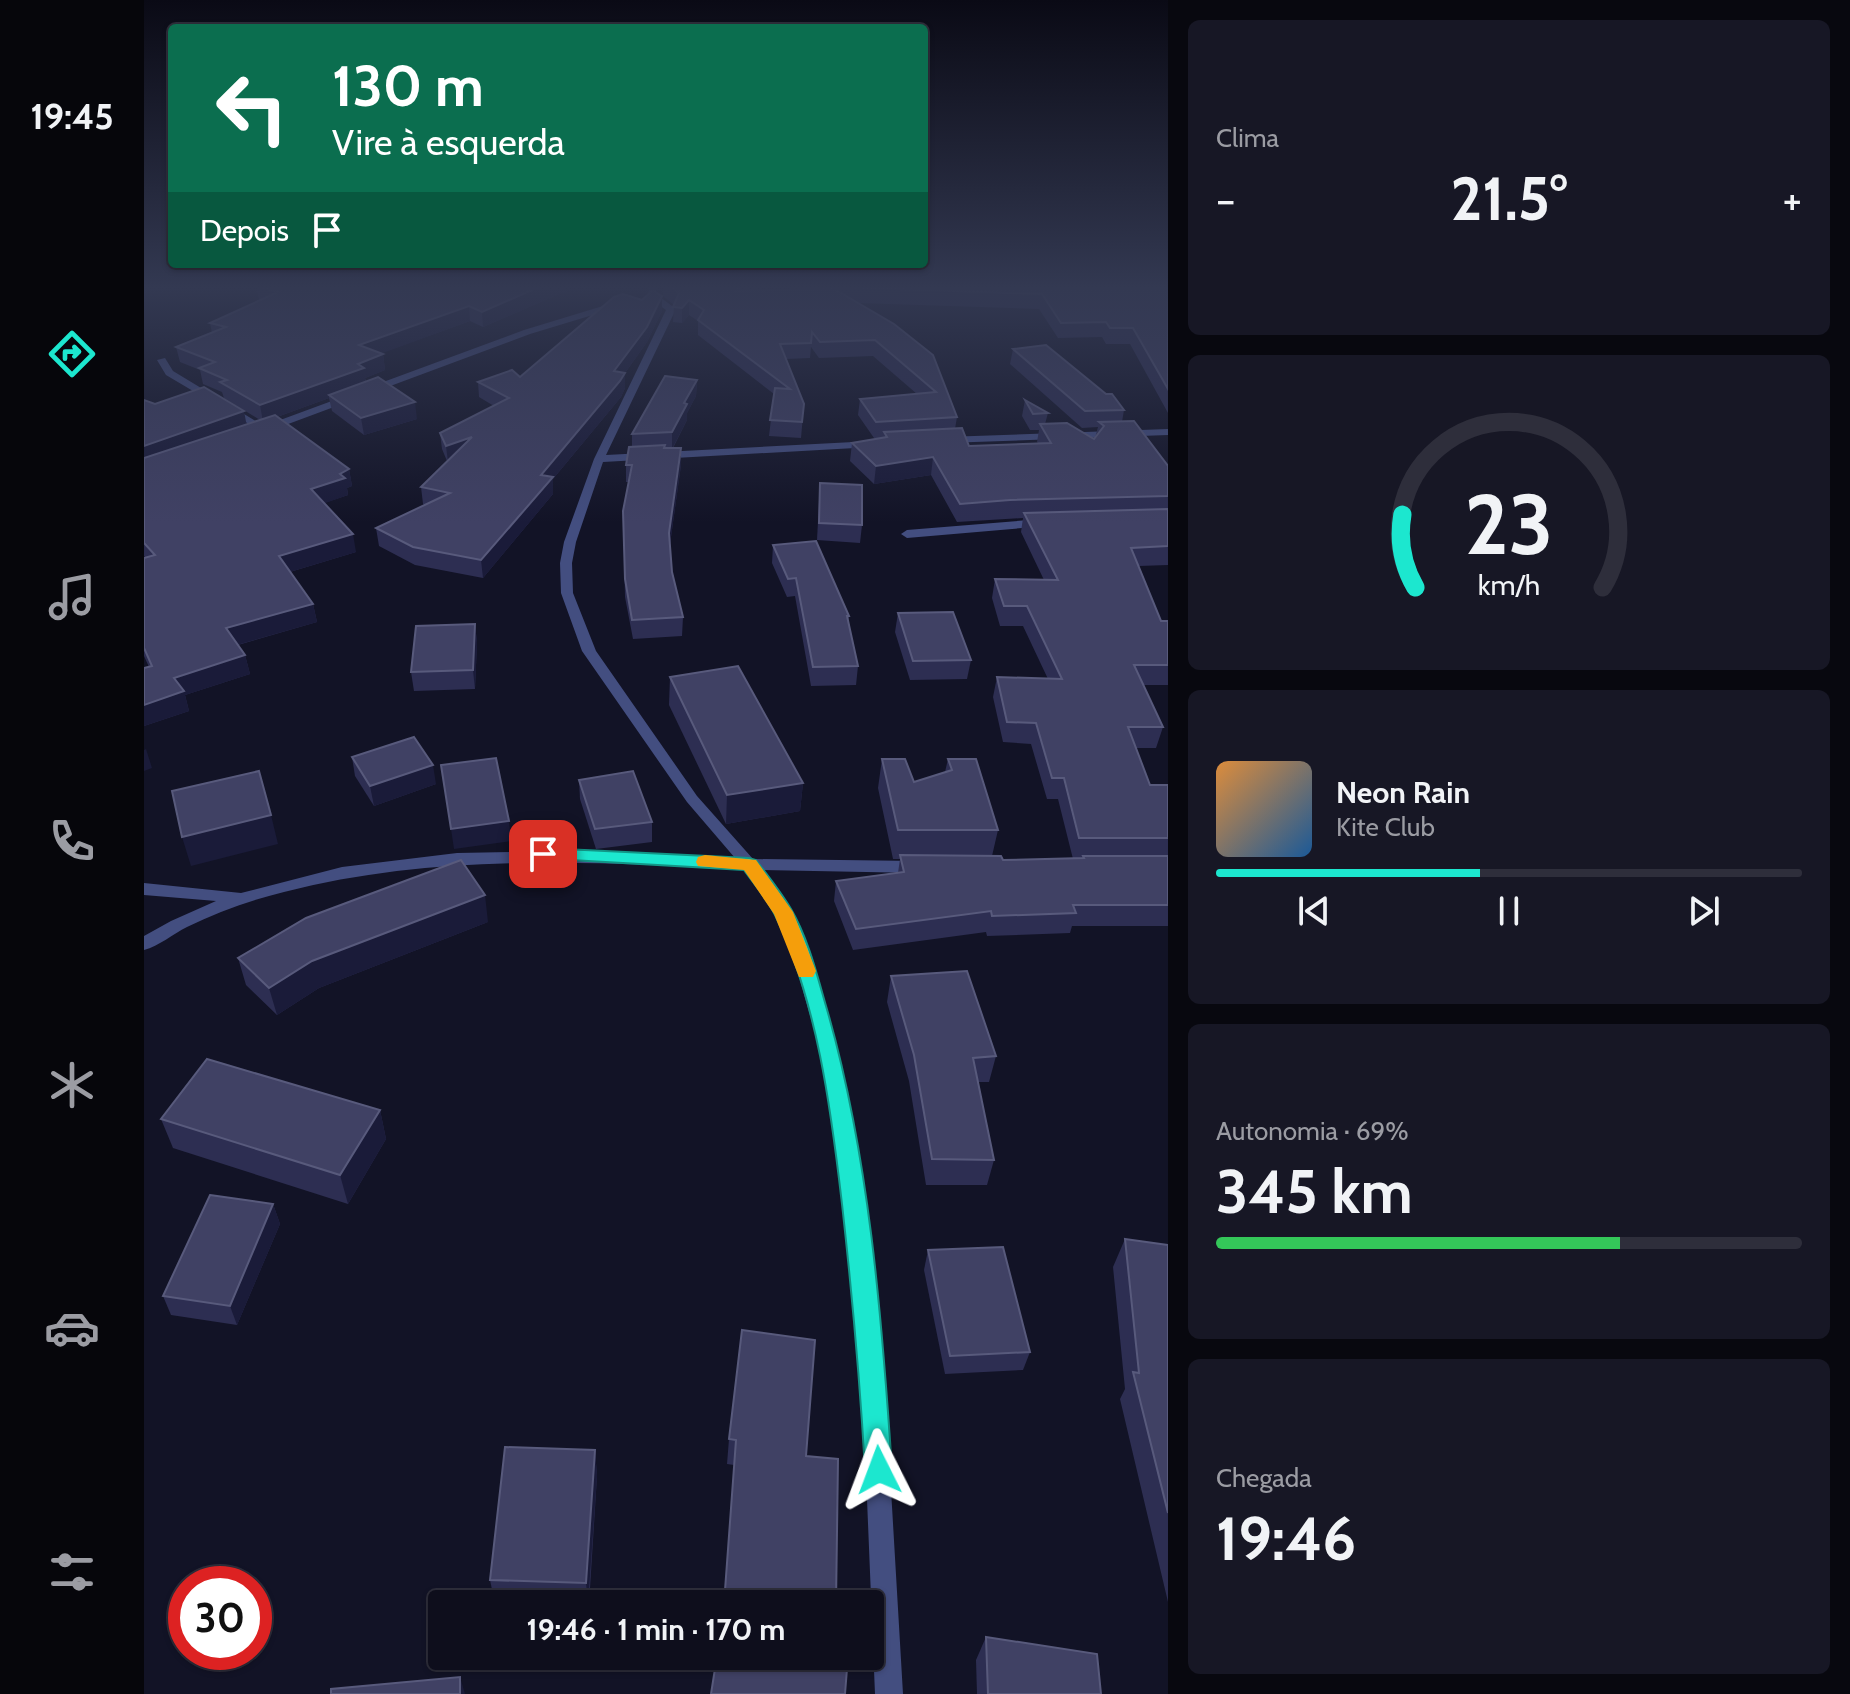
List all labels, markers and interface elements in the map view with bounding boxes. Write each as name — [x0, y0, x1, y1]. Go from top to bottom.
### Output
text: 130 m — [332, 52, 484, 120]
icon: left — [200, 56, 304, 160]
text: 19:45 — [30, 94, 114, 138]
text: Vire à esquerda — [332, 120, 565, 164]
text: Clima — [1216, 122, 1279, 154]
text: 21.5° — [1451, 162, 1567, 235]
text: − — [1216, 173, 1235, 226]
text: + — [1783, 173, 1802, 226]
icon: arrive — [305, 208, 349, 252]
text: Depois — [200, 212, 289, 249]
icon: directions — [44, 326, 100, 382]
text: 23 — [1465, 474, 1553, 575]
text: km/h — [1478, 567, 1540, 602]
icon: music — [44, 569, 100, 625]
text: Neon Rain — [1336, 774, 1470, 811]
text: Kite Club — [1336, 811, 1435, 843]
icon: phone — [44, 813, 100, 869]
pin — [509, 820, 577, 888]
icon: arrive — [521, 832, 565, 876]
icon: previous — [1292, 889, 1336, 933]
icon: pause — [1487, 889, 1531, 933]
icon: next — [1682, 889, 1726, 933]
icon: climate — [44, 1057, 100, 1113]
text: Autonomia · 69% — [1216, 1115, 1409, 1147]
text: 345 km — [1216, 1155, 1413, 1228]
icon: car — [44, 1300, 100, 1356]
position arrow — [837, 1428, 921, 1512]
text: Chegada — [1216, 1462, 1312, 1494]
text: 19:46 — [1216, 1502, 1356, 1575]
icon: filters — [44, 1544, 100, 1600]
speed limit sign: 30 — [168, 1566, 272, 1670]
text: 19:46 · 1 min · 170 m — [527, 1611, 785, 1648]

